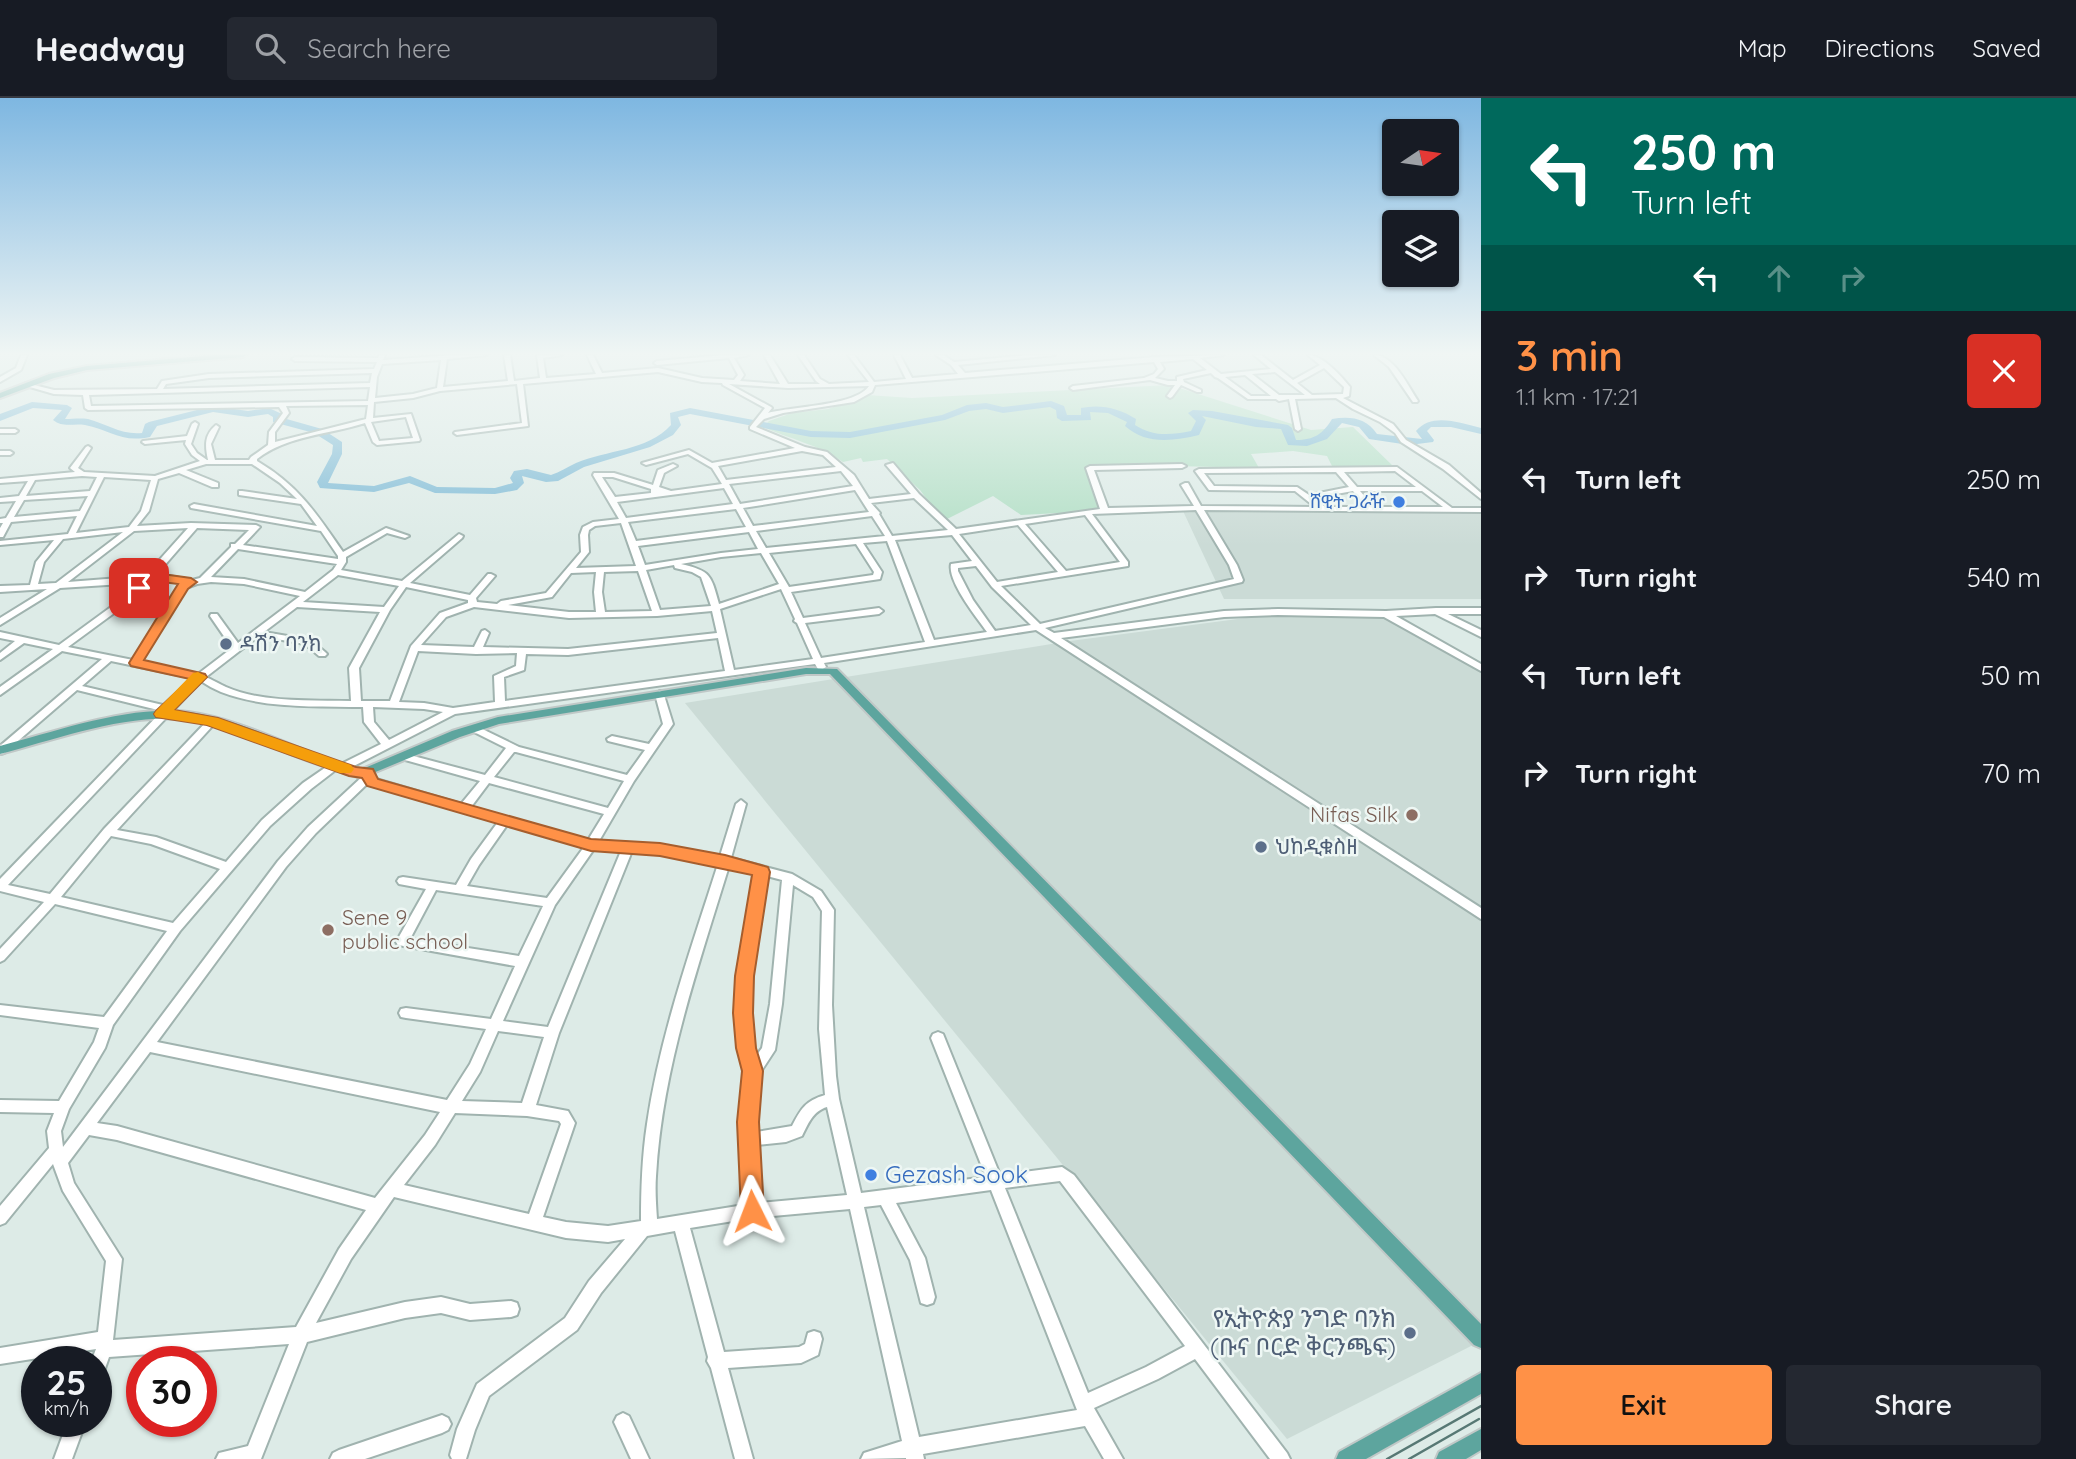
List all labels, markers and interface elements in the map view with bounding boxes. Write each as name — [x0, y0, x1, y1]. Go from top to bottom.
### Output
search box — [227, 17, 717, 80]
text: Headway — [35, 28, 185, 69]
icon: search — [251, 29, 289, 67]
text: Search here — [307, 32, 451, 65]
text: Map — [1738, 33, 1787, 63]
text: Directions — [1825, 33, 1935, 63]
text: Saved — [1973, 33, 2041, 63]
north arrow — [1382, 119, 1460, 196]
map controls — [1382, 119, 1459, 287]
text: 250 m — [1631, 121, 1776, 182]
icon: left — [1516, 126, 1607, 217]
text: Turn left — [1631, 182, 1752, 222]
button: layers — [1382, 210, 1459, 287]
icon: left — [1687, 259, 1725, 297]
icon: ahead — [1760, 259, 1798, 297]
icon: right — [1833, 259, 1871, 297]
text: 3 min — [1516, 329, 1623, 382]
button: close — [1967, 334, 2041, 408]
text: 1.1 km · 17:21 — [1516, 382, 1639, 411]
icon: left — [1516, 460, 1554, 498]
text: Turn left — [1575, 463, 1682, 496]
text: 250 m — [1966, 463, 2041, 496]
place label: ሸዊት ጋራዥ — [1310, 490, 1385, 513]
marker: ሸዊት ጋራዥ — [1391, 494, 1407, 510]
pin — [109, 558, 169, 618]
icon: right — [1516, 558, 1554, 596]
text: Turn right — [1575, 561, 1697, 594]
text: 540 m — [1967, 561, 2041, 594]
icon: arrive — [120, 569, 158, 607]
place label: ዳሽን ባንክ — [240, 630, 322, 656]
marker: ዳሽን ባንክ — [218, 636, 234, 652]
icon: left — [1516, 656, 1554, 694]
text: Turn left — [1575, 659, 1682, 692]
text: 50 m — [1981, 659, 2041, 692]
icon: right — [1516, 754, 1554, 792]
text: Turn right — [1575, 757, 1697, 790]
text: 70 m — [1981, 757, 2041, 790]
place label: Nifas Silk — [1310, 801, 1398, 827]
marker: Nifas Silk — [1404, 807, 1420, 823]
place label: ህከዲቁስዘ — [1275, 833, 1358, 859]
marker: ህከዲቁስዘ — [1253, 839, 1269, 855]
place label: Sene 9 public school — [342, 904, 468, 954]
marker: Sene 9 public school — [320, 922, 336, 938]
place label: Gezash Sook — [885, 1159, 1028, 1189]
marker: Gezash Sook — [863, 1167, 879, 1183]
position arrow — [715, 1174, 789, 1248]
place label: የኢትዮጵያ ንግድ ባንክ (ቡና ቦርድ ቅርንጫፍ) — [1210, 1303, 1396, 1361]
marker: የኢትዮጵያ ንግድ ባንክ (ቡና ቦርድ ቅርንጫፍ) — [1402, 1325, 1418, 1341]
speed limit sign: 30 — [126, 1346, 217, 1437]
text: 25 — [46, 1360, 87, 1404]
button: Exit — [1516, 1365, 1772, 1445]
button: Share — [1786, 1365, 2041, 1445]
text: km/h — [44, 1397, 89, 1420]

